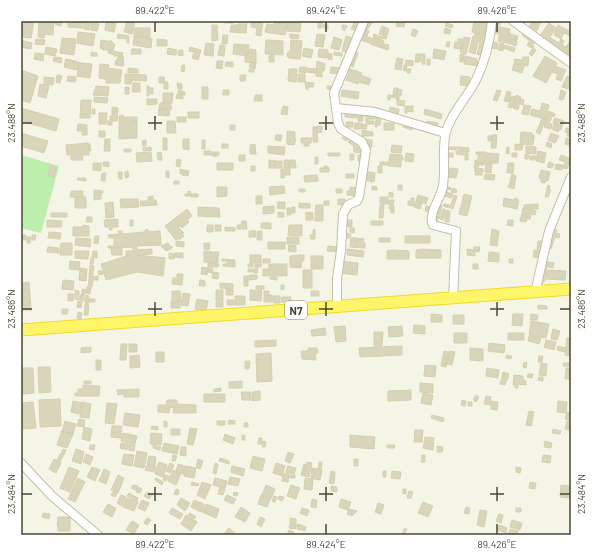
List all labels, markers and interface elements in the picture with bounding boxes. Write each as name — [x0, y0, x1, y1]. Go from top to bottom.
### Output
text: 89.422°E — [135, 4, 175, 16]
text: 89.424°E — [306, 4, 346, 16]
text: 89.426°E — [477, 4, 517, 16]
text: 23.488°N — [5, 103, 17, 143]
text: 23.488°N — [575, 103, 587, 143]
text: 23.486°N — [5, 289, 17, 329]
text: 23.486°N — [575, 289, 587, 329]
road number: N7 — [285, 301, 307, 319]
text: 23.484°N — [5, 474, 17, 514]
text: 23.484°N — [575, 474, 587, 514]
text: 89.422°E — [135, 538, 175, 550]
text: 89.424°E — [306, 538, 346, 550]
text: 89.426°E — [477, 538, 517, 550]

